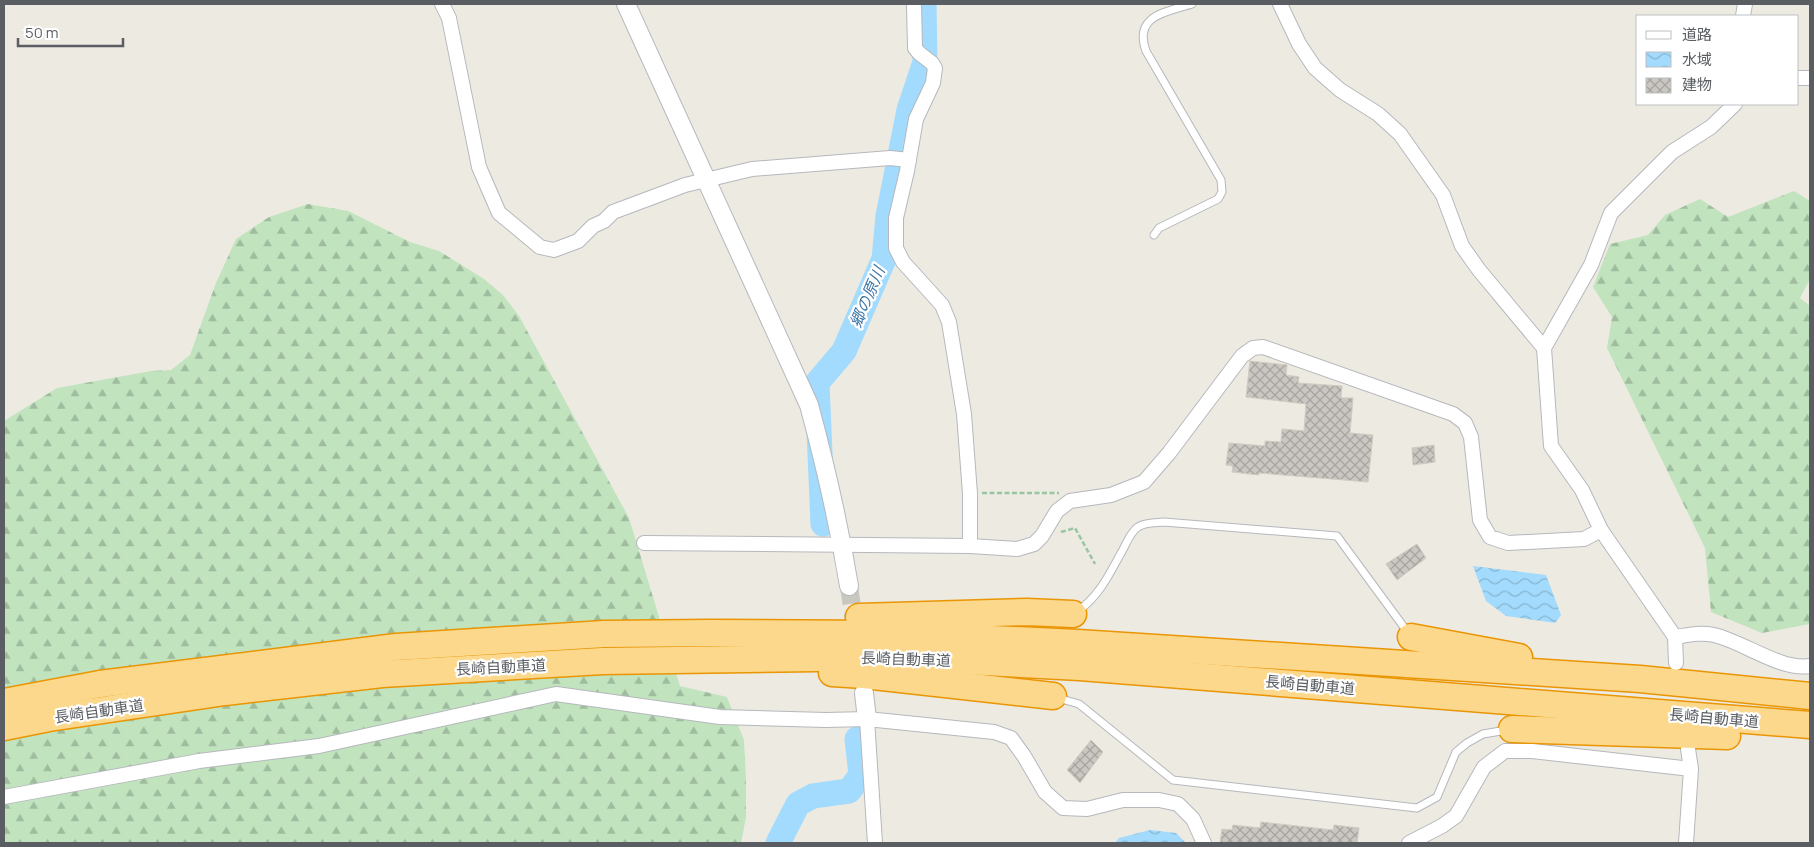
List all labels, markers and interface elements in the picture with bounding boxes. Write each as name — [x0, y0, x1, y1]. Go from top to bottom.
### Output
scale bar — [18, 15, 122, 47]
legend — [1636, 15, 1799, 105]
text: 50 m — [25, 22, 59, 43]
text: 道路 — [1682, 24, 1712, 45]
text: 水域 — [1682, 49, 1712, 70]
text: 建物 — [1682, 74, 1712, 95]
water label: 郷の原川 — [844, 261, 890, 331]
street label: 長崎自動車道 — [861, 647, 951, 671]
street label: 長崎自動車道 — [456, 654, 546, 680]
street label: 長崎自動車道 — [1264, 671, 1356, 699]
street label: 長崎自動車道 — [53, 694, 145, 728]
street label: 長崎自動車道 — [1668, 704, 1760, 732]

